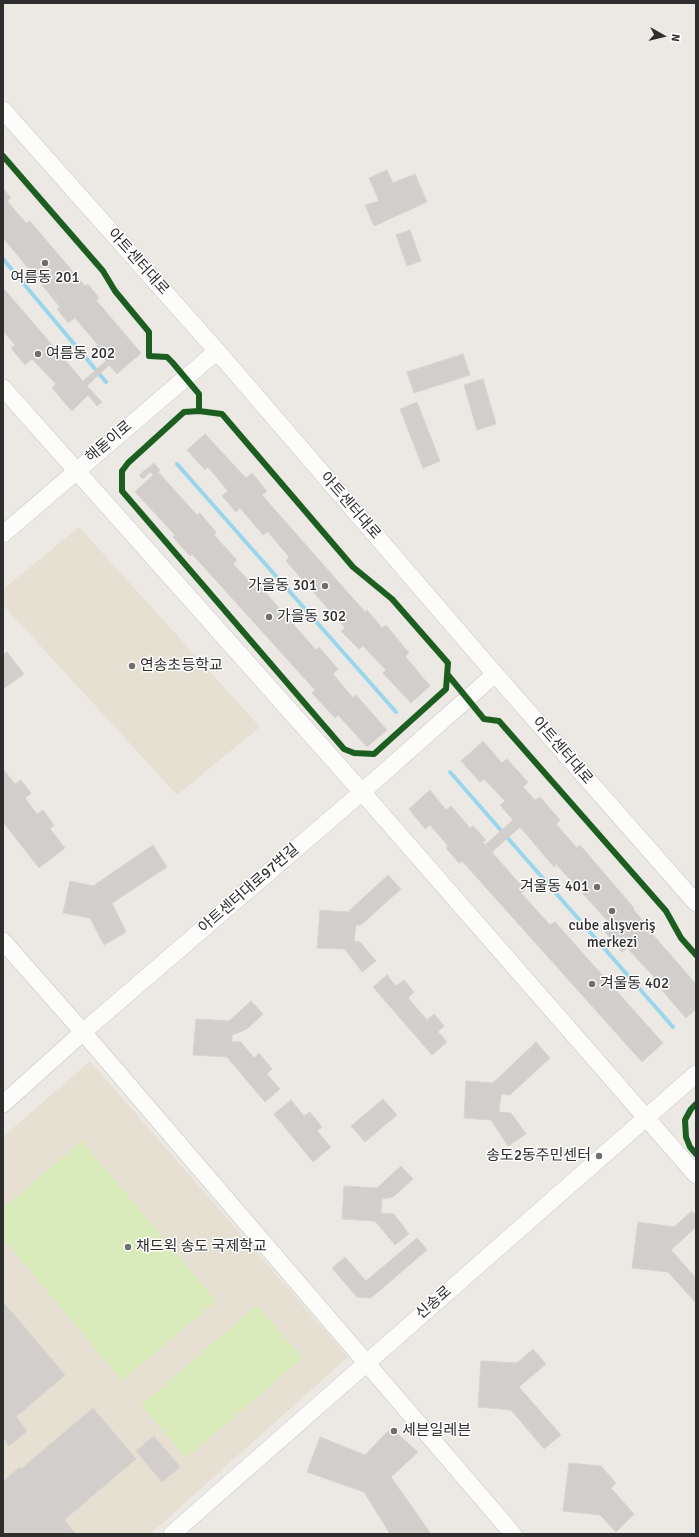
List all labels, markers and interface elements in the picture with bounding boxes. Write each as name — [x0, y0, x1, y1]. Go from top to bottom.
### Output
north arrow — [643, 16, 683, 56]
text: N — [668, 33, 682, 42]
street label: 아트센터대로 — [104, 225, 172, 299]
marker: 여름동 201 — [40, 258, 50, 268]
place label: 여름동 201 — [11, 269, 79, 287]
place label: 여름동 202 — [46, 345, 115, 363]
marker: 여름동 202 — [33, 349, 43, 359]
street label: 해돋이로 — [82, 417, 136, 467]
street label: 아트센터대로 — [316, 469, 384, 543]
place label: 가을동 301 — [248, 577, 317, 595]
marker: 가을동 301 — [320, 581, 330, 591]
place label: 가을동 302 — [277, 608, 346, 626]
marker: 가을동 302 — [264, 612, 274, 622]
place label: 연송초등학교 — [140, 657, 223, 675]
marker: 연송초등학교 — [127, 661, 137, 671]
street label: 아트센터대로 — [528, 714, 596, 788]
street label: 아트센터대로97번길 — [195, 841, 303, 937]
place label: 겨울동 401 — [520, 878, 589, 896]
marker: 겨울동 401 — [592, 882, 602, 892]
marker: cube alışveriş merkezi — [607, 906, 617, 916]
place label: cube alışveriş merkezi — [568, 917, 656, 952]
place label: 겨울동 402 — [600, 975, 669, 993]
marker: 겨울동 402 — [587, 979, 597, 989]
place label: 송도2동주민센터 — [486, 1147, 591, 1165]
marker: 송도2동주민센터 — [594, 1151, 604, 1161]
place label: 채드윅 송도 국제학교 — [136, 1238, 267, 1256]
marker: 채드윅 송도 국제학교 — [123, 1242, 133, 1252]
street label: 신송로 — [412, 1283, 456, 1323]
place label: 세븐일레븐 — [402, 1422, 471, 1440]
marker: 세븐일레븐 — [389, 1426, 399, 1436]

